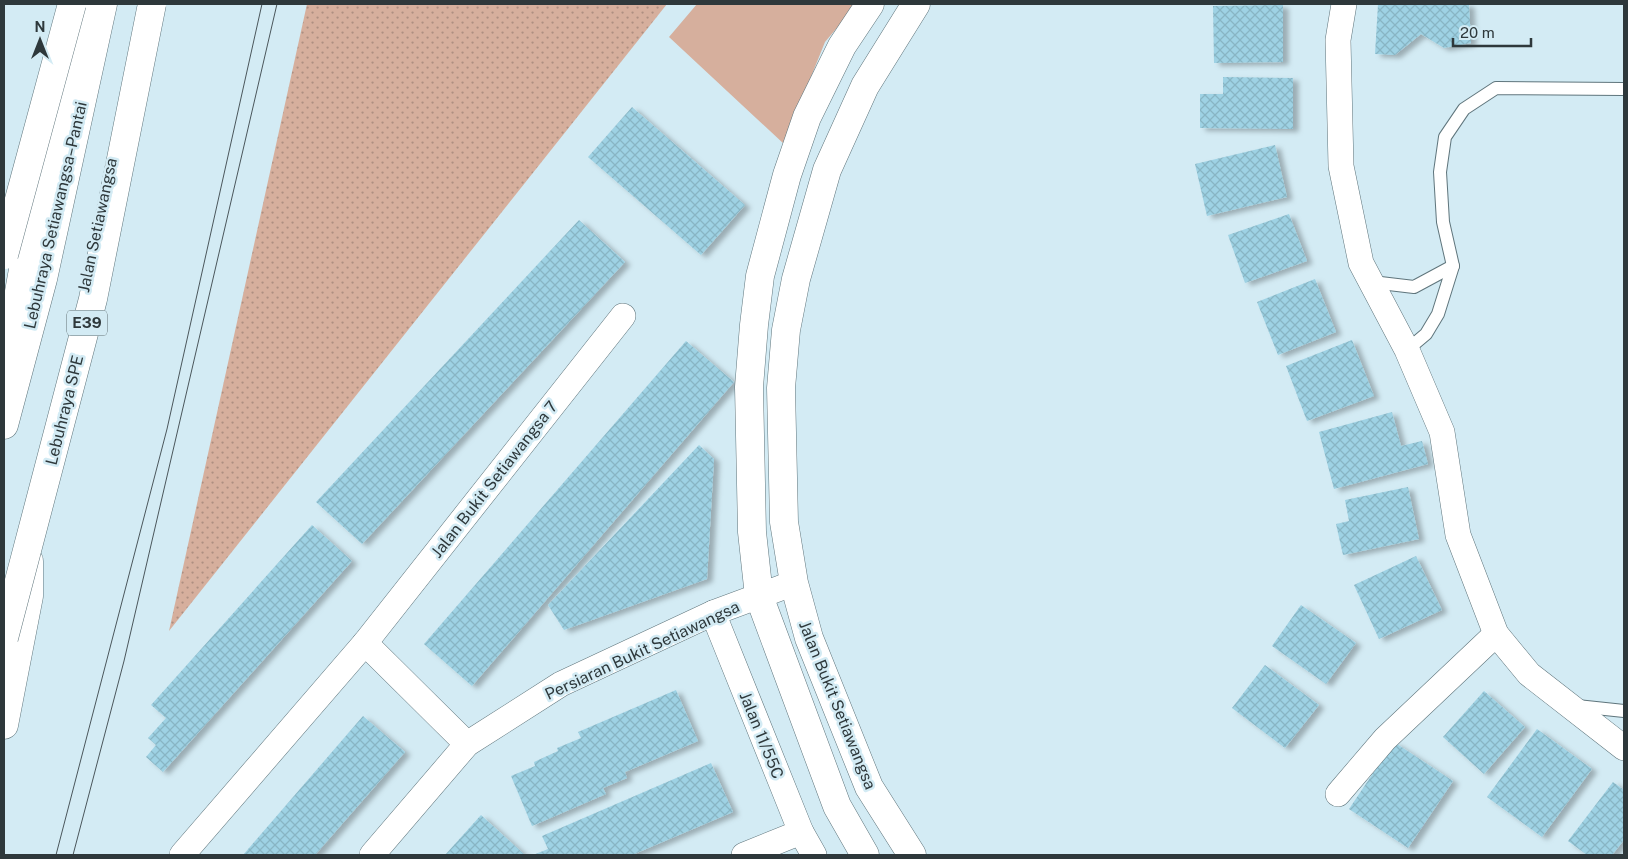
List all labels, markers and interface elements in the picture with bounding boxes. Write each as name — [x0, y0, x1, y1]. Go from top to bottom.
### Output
north arrow — [15, 15, 65, 65]
scale bar — [1453, 15, 1530, 47]
text: N — [35, 19, 45, 35]
text: 20 m — [1460, 24, 1495, 41]
street label: Lebuhraya Setiawangsa–Pantai — [20, 100, 91, 331]
street label: Jalan Setiawangsa — [74, 156, 121, 294]
road number: E39 — [67, 310, 107, 336]
street label: Lebuhraya SPE — [42, 353, 87, 467]
street label: Jalan Bukit Setiawangsa 7 — [427, 397, 561, 561]
street label: Persiaran Bukit Setiawangsa — [542, 597, 743, 704]
street label: Jalan Bukit Setiawangsa — [795, 618, 880, 792]
street label: Jalan 11/55C — [736, 689, 788, 781]

